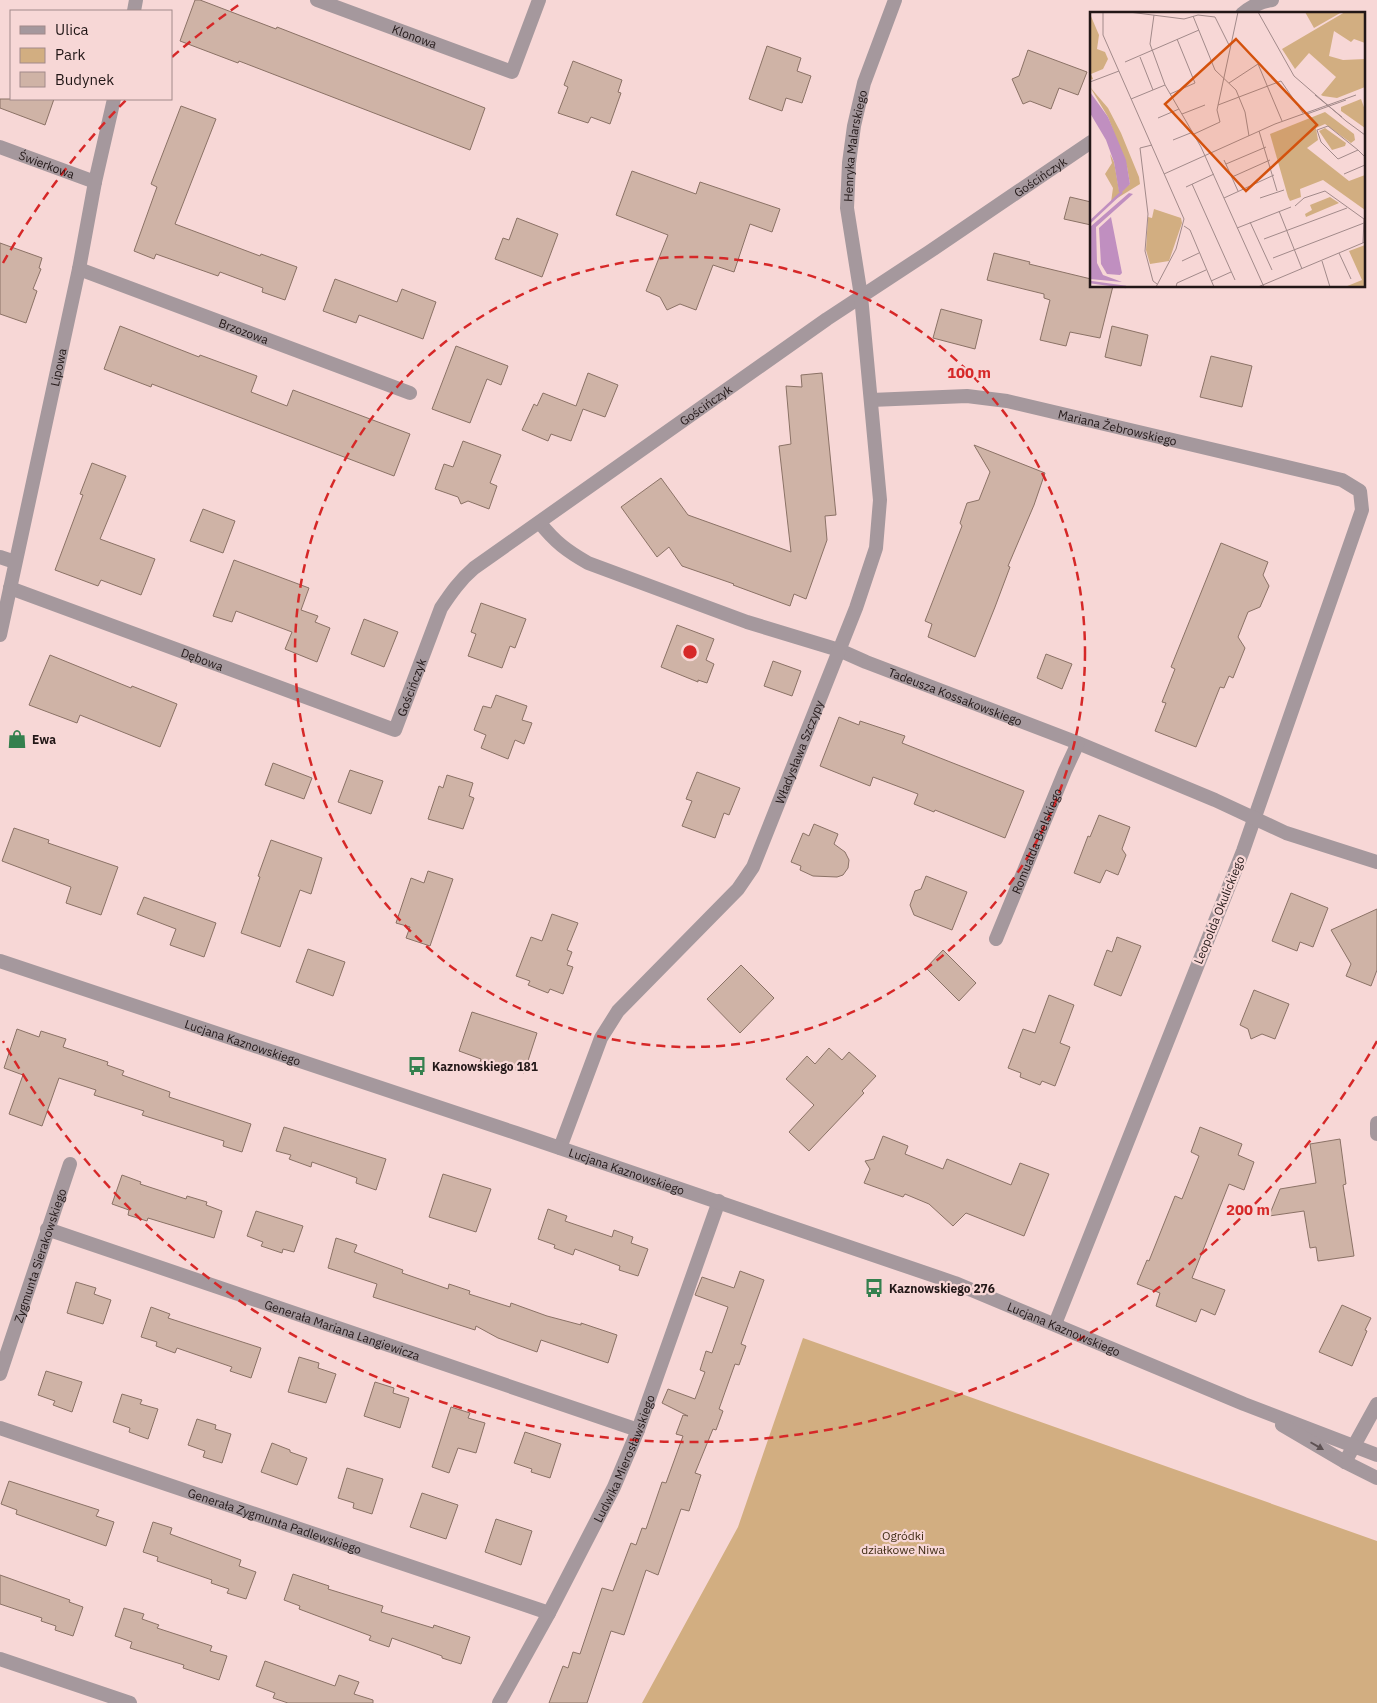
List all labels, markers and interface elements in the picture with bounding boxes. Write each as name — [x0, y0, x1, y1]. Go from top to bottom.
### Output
legend — [10, 10, 172, 100]
inset map — [1090, 12, 1364, 288]
text: Ulica — [55, 20, 89, 39]
street label: Klonowa — [390, 21, 440, 51]
text: Park — [55, 45, 85, 64]
text: Budynek — [55, 70, 114, 89]
street label: Henryka Malarskiego — [840, 88, 870, 202]
street label: Świerkowa — [17, 147, 78, 182]
street label: Gościńczyk — [1011, 153, 1070, 200]
street label: Brzozowa — [217, 315, 271, 347]
street label: Lipowa — [46, 346, 69, 387]
text: 100 m — [947, 363, 991, 382]
street label: Gościńczyk — [676, 381, 735, 428]
street label: Mariana Żebrowskiego — [1057, 406, 1179, 448]
centre of rings — [681, 643, 699, 661]
street label: Dębowa — [179, 644, 226, 674]
street label: Gościńczyk — [393, 656, 429, 718]
street label: Tadeusza Kossakowskiego — [886, 664, 1025, 729]
street label: Władysława Szczypy — [771, 698, 826, 806]
shop icon: Ewa — [6, 728, 28, 750]
place label: Ewa — [32, 732, 56, 747]
street label: Romualda Bielskiego — [1008, 786, 1065, 896]
street label: Leopolda Okulickiego — [1190, 854, 1248, 966]
street label: Lucjana Kaznowskiego — [183, 1016, 303, 1068]
bus stop icon: Kaznowskiego 181 — [406, 1055, 428, 1077]
place label: Kaznowskiego 181 — [432, 1059, 538, 1074]
street label: Lucjana Kaznowskiego — [567, 1144, 687, 1198]
street label: Zygmunta Sierakowskiego — [10, 1186, 69, 1325]
text: 200 m — [1226, 1200, 1270, 1219]
bus stop icon: Kaznowskiego 276 — [863, 1277, 885, 1299]
place label: Kaznowskiego 276 — [889, 1281, 995, 1296]
street label: Generała Mariana Langiewicza — [263, 1296, 423, 1363]
street label: Lucjana Kaznowskiego — [1005, 1298, 1123, 1359]
street label: Ludwika Mierosławskiego — [590, 1392, 658, 1525]
one-way arrow — [1310, 1441, 1323, 1450]
street label: Generała Zygmunta Padlewskiego — [186, 1484, 364, 1557]
park label: Ogródki działkowe Niwa — [861, 1528, 945, 1557]

